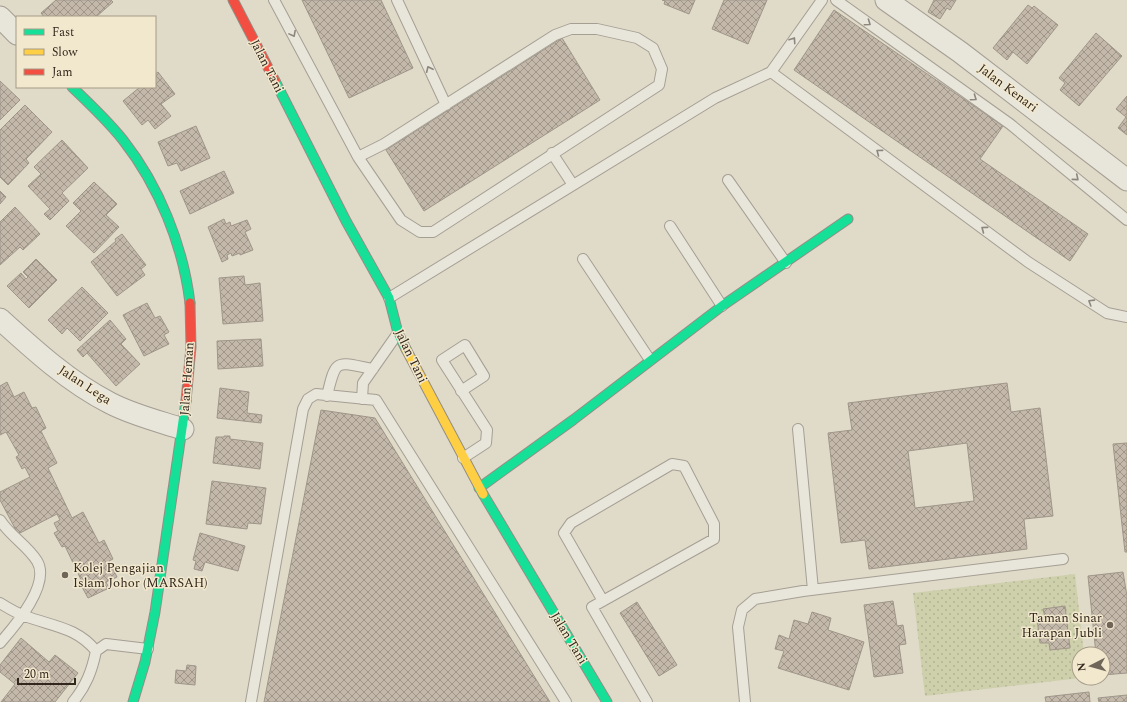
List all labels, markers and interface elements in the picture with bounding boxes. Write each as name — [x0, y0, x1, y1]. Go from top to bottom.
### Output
legend — [16, 16, 156, 88]
one-way arrow — [864, 18, 871, 26]
text: Fast — [52, 23, 74, 42]
one-way arrow — [288, 30, 295, 38]
street label: Jalan Tani — [245, 36, 289, 96]
one-way arrow — [788, 37, 795, 44]
text: Slow — [52, 43, 78, 62]
street label: Jalan Kenari — [974, 59, 1042, 117]
text: Jam — [52, 63, 73, 82]
one-way arrow — [426, 66, 434, 74]
one-way arrow — [970, 93, 977, 101]
one-way arrow — [877, 150, 884, 157]
one-way arrow — [1072, 174, 1079, 181]
one-way arrow — [981, 227, 988, 234]
one-way arrow — [1089, 300, 1096, 307]
street label: Jalan Tani — [389, 325, 433, 387]
street label: Jalan Heman — [174, 341, 200, 417]
street label: Jalan Lega — [54, 360, 116, 410]
place label: Kolej Pengajian Islam Johor (MARSAH) — [73, 558, 208, 593]
marker: Kolej Pengajian Islam Johor (MARSAH) — [60, 570, 70, 580]
street label: Jalan Tani — [545, 608, 593, 668]
place label: Taman Sinar Harapan Jubli — [1021, 608, 1102, 643]
marker: Taman Sinar Harapan Jubli — [1105, 620, 1115, 630]
north arrow — [1071, 646, 1111, 686]
scale bar — [18, 660, 75, 686]
text: N — [1073, 662, 1090, 672]
text: 20 m — [24, 665, 49, 684]

